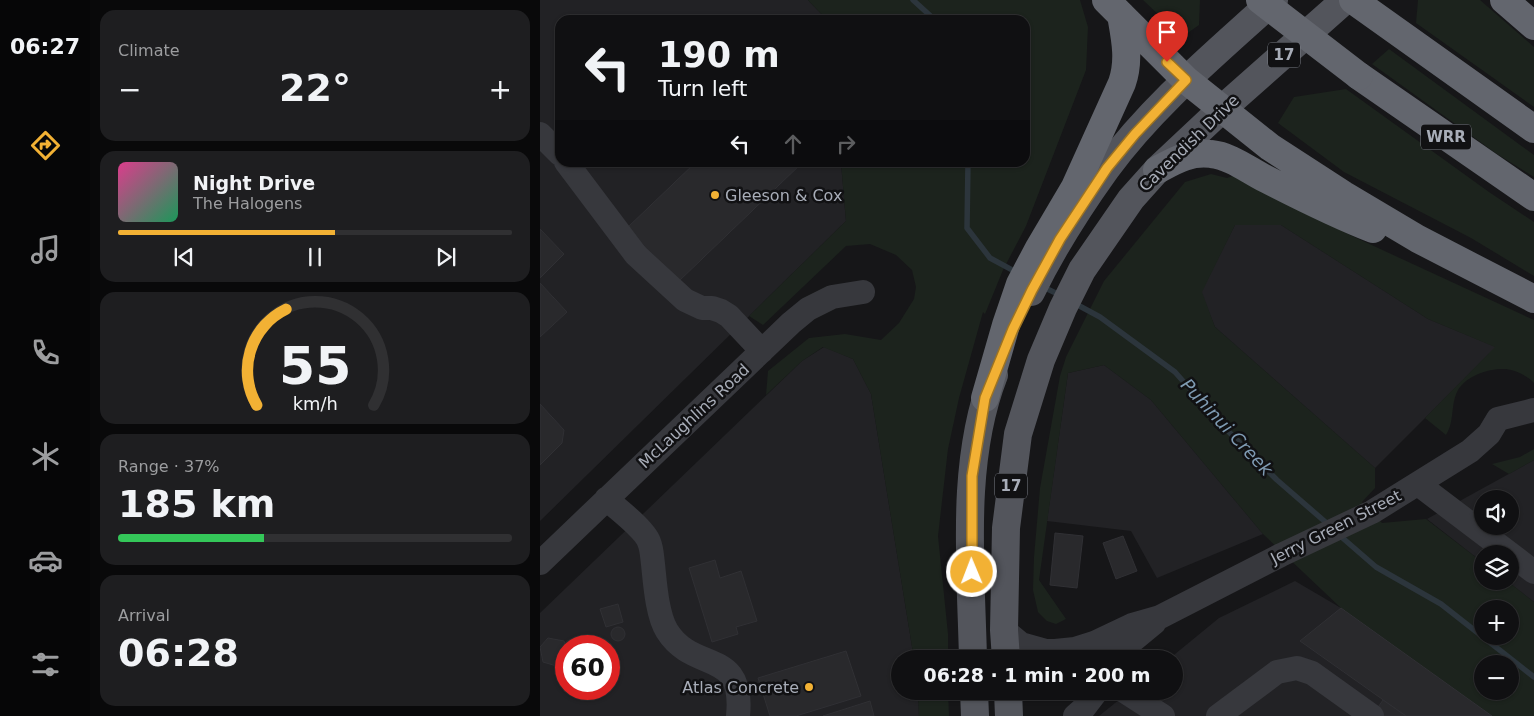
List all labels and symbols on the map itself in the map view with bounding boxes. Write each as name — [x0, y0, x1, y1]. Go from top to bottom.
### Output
pin — [1146, 11, 1188, 62]
road number: 17 — [1268, 42, 1300, 68]
street label: Cavendish Drive — [1135, 91, 1243, 195]
road number: WRR — [1421, 124, 1471, 150]
place label: Gleeson & Cox — [725, 186, 842, 205]
marker: Gleeson & Cox — [709, 189, 721, 201]
street label: McLaughlins Road — [635, 360, 753, 472]
water label: Puhinui Creek — [1177, 374, 1278, 481]
road number: 17 — [995, 474, 1027, 498]
street label: Jerry Green Street — [1267, 486, 1405, 569]
position arrow — [945, 545, 997, 597]
speed limit sign: 60 — [555, 635, 620, 700]
place label: Atlas Concrete — [682, 678, 799, 697]
marker: Atlas Concrete — [803, 681, 815, 693]

